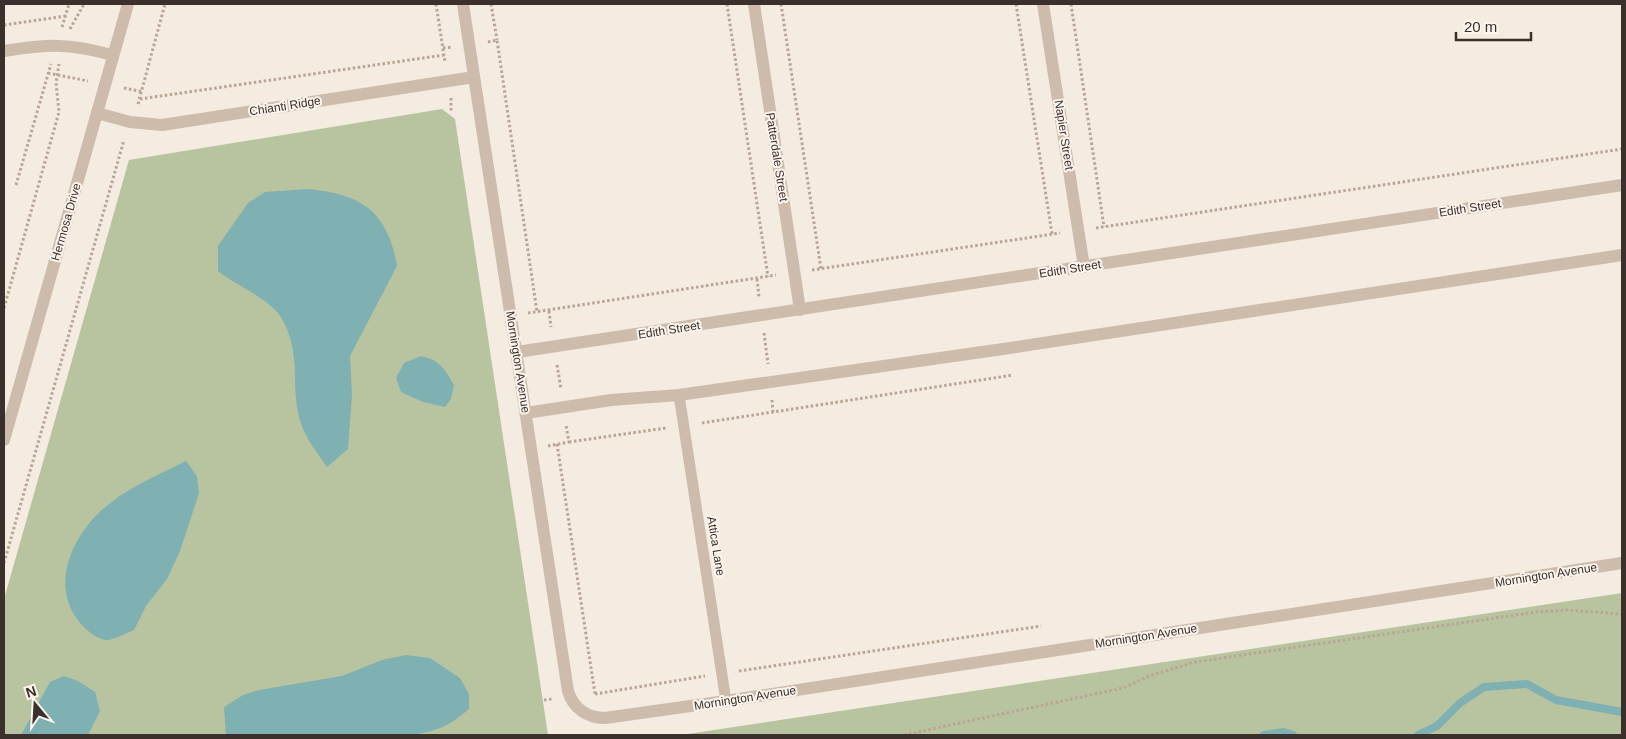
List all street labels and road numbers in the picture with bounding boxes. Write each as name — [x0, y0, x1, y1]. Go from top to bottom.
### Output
street label: Chianti Ridge — [248, 93, 322, 119]
street label: Napier Street — [1052, 99, 1077, 172]
street label: Patterdale Street — [763, 111, 791, 203]
street label: Hermosa Drive — [48, 181, 84, 262]
street label: Edith Street — [1438, 196, 1503, 220]
street label: Edith Street — [1038, 257, 1103, 281]
street label: Mornington Avenue — [503, 310, 533, 414]
street label: Edith Street — [637, 318, 702, 342]
street label: Attica Lane — [704, 515, 728, 577]
street label: Mornington Avenue — [1494, 560, 1598, 590]
street label: Mornington Avenue — [1094, 621, 1198, 651]
street label: Mornington Avenue — [693, 683, 797, 713]

